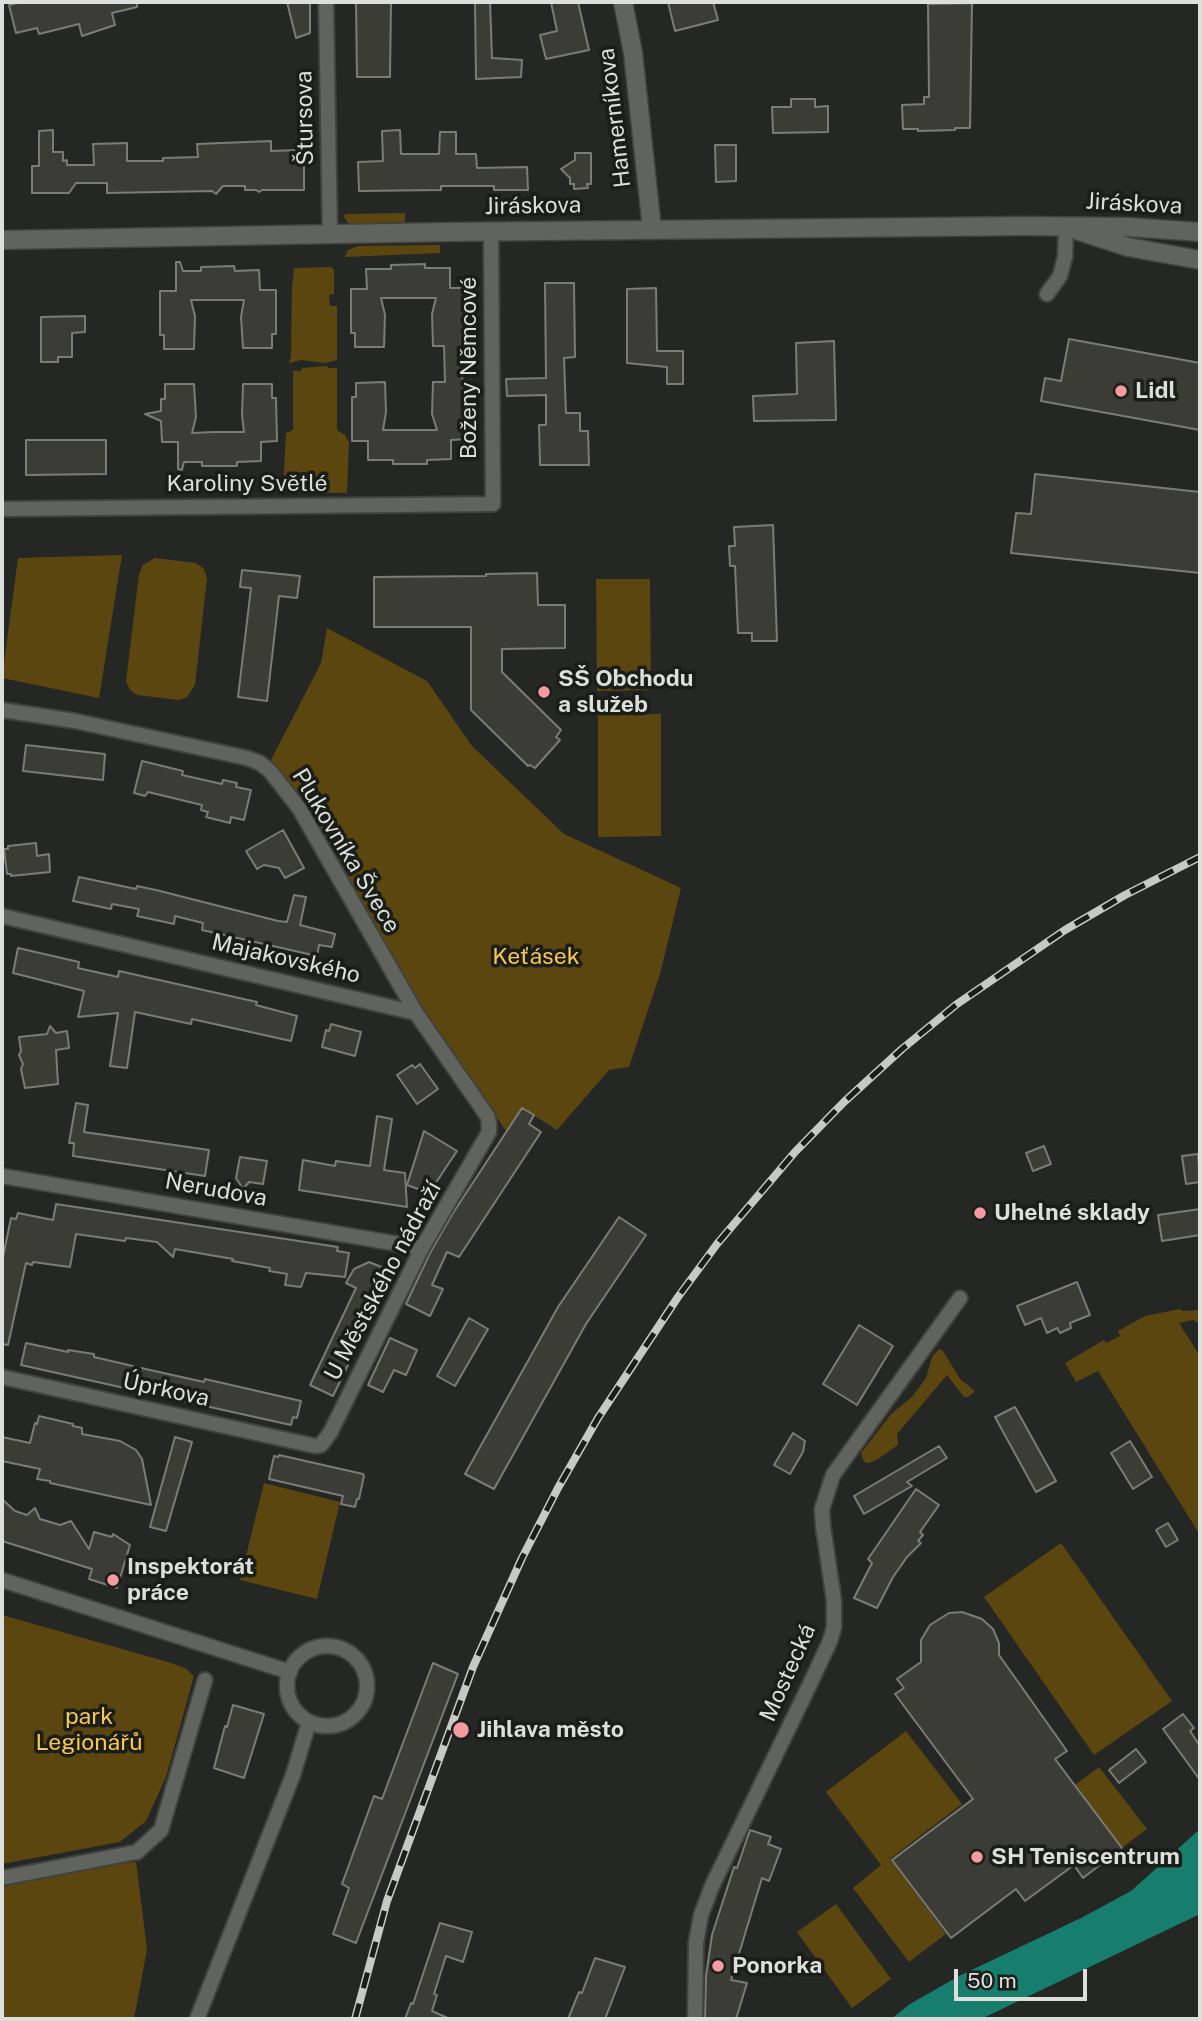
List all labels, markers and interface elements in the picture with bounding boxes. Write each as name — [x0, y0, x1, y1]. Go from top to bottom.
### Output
street label: Hamerníkova — [593, 47, 637, 189]
street label: Štursova — [290, 70, 320, 166]
street label: Jiráskova — [1085, 188, 1183, 220]
street label: Jiráskova — [484, 191, 582, 221]
street label: Boženy Němcové — [455, 277, 483, 459]
place label: Lidl — [1135, 377, 1176, 405]
marker: Lidl — [1113, 383, 1129, 399]
street label: Karoliny Světlé — [166, 470, 328, 498]
place label: SŠ Obchodu a služeb — [558, 665, 693, 719]
marker: SŠ Obchodu a služeb — [536, 684, 552, 700]
street label: Plukovníka Švece — [286, 764, 406, 938]
street label: Majakovského — [209, 929, 363, 989]
park label: Keťásek — [492, 943, 580, 971]
street label: Nerudova — [163, 1167, 269, 1213]
street label: U Městského nádraží — [319, 1177, 447, 1385]
place label: Uhelné sklady — [994, 1199, 1150, 1227]
marker: Uhelné sklady — [972, 1205, 988, 1221]
street label: Úprkova — [120, 1367, 212, 1413]
place label: Inspektorát práce — [127, 1553, 254, 1607]
marker: Inspektorát práce — [105, 1572, 121, 1588]
street label: Mostecká — [754, 1620, 822, 1726]
park label: park Legionářů — [35, 1703, 143, 1757]
place label: Jihlava město — [477, 1716, 624, 1744]
marker: Jihlava město — [451, 1720, 471, 1740]
place label: SH Teniscentrum — [991, 1843, 1180, 1871]
marker: SH Teniscentrum — [969, 1849, 985, 1865]
place label: Ponorka — [732, 1952, 822, 1980]
scale bar — [957, 1954, 1090, 1998]
marker: Ponorka — [710, 1958, 726, 1974]
text: 50 m — [967, 1968, 1017, 1993]

